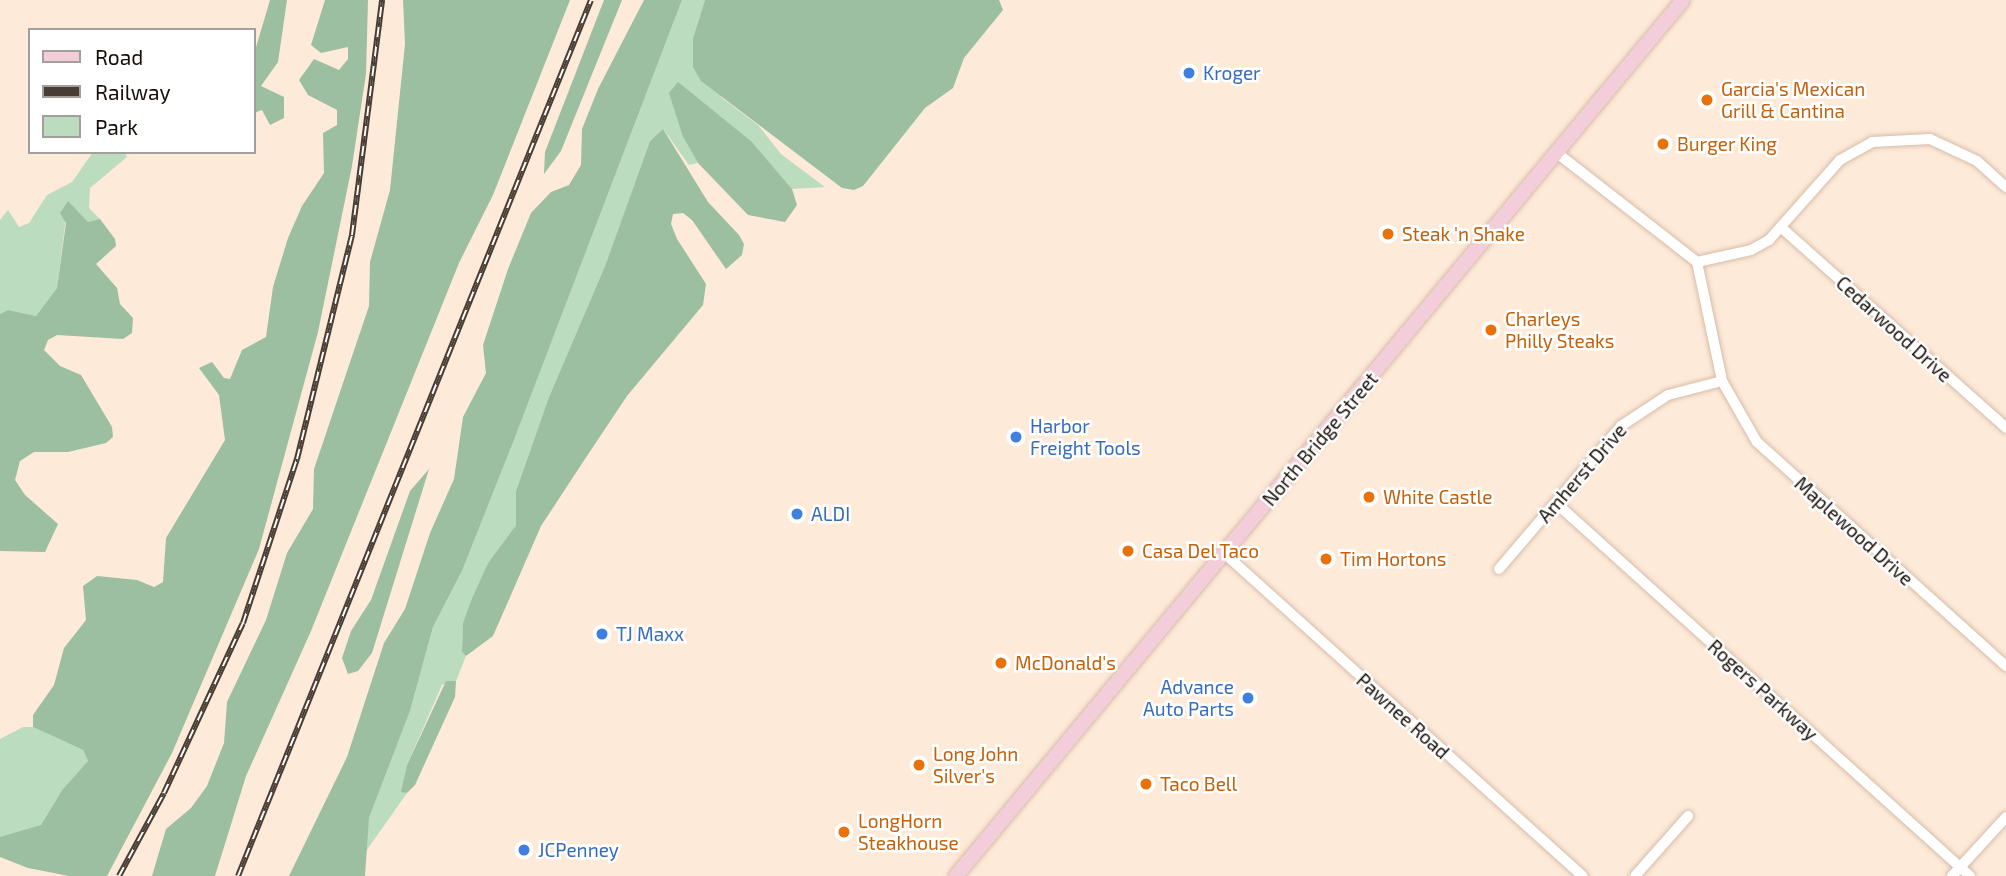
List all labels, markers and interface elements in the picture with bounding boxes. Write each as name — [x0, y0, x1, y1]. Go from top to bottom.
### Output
legend — [28, 28, 256, 154]
text: Road — [95, 44, 143, 69]
place label: Kroger — [1203, 62, 1261, 84]
marker: Kroger — [1181, 65, 1197, 81]
place label: Garcia's Mexican Grill & Cantina — [1721, 78, 1865, 122]
text: Railway — [95, 79, 171, 104]
marker: Garcia's Mexican Grill & Cantina — [1699, 92, 1715, 108]
text: Park — [95, 114, 138, 139]
place label: Burger King — [1677, 133, 1777, 155]
marker: Burger King — [1655, 136, 1671, 152]
place label: Steak 'n Shake — [1402, 223, 1525, 245]
marker: Steak 'n Shake — [1380, 226, 1396, 242]
street label: Cedarwood Drive — [1832, 271, 1956, 387]
place label: Charleys Philly Steaks — [1505, 308, 1615, 352]
marker: Charleys Philly Steaks — [1483, 322, 1499, 338]
street label: North Bridge Street — [1258, 368, 1382, 510]
place label: Harbor Freight Tools — [1030, 415, 1141, 459]
street label: Amherst Drive — [1533, 419, 1631, 527]
marker: Harbor Freight Tools — [1008, 429, 1024, 445]
street label: Maplewood Drive — [1790, 472, 1918, 590]
place label: White Castle — [1383, 486, 1492, 508]
marker: White Castle — [1361, 489, 1377, 505]
place label: ALDI — [811, 503, 850, 525]
marker: ALDI — [789, 506, 805, 522]
place label: Casa Del Taco — [1142, 540, 1260, 562]
marker: Casa Del Taco — [1120, 543, 1136, 559]
place label: Tim Hortons — [1340, 548, 1446, 570]
marker: Tim Hortons — [1318, 551, 1334, 567]
place label: TJ Maxx — [616, 623, 684, 645]
marker: TJ Maxx — [594, 626, 610, 642]
street label: Rogers Parkway — [1703, 635, 1823, 745]
place label: McDonald's — [1015, 652, 1116, 674]
marker: McDonald's — [993, 655, 1009, 671]
street label: Pawnee Road — [1352, 668, 1454, 764]
place label: Advance Auto Parts — [1143, 676, 1234, 720]
marker: Advance Auto Parts — [1240, 690, 1256, 706]
place label: Long John Silver's — [933, 743, 1019, 787]
marker: Long John Silver's — [911, 757, 927, 773]
place label: Taco Bell — [1160, 773, 1237, 795]
marker: Taco Bell — [1138, 776, 1154, 792]
place label: LongHorn Steakhouse — [858, 810, 959, 854]
marker: LongHorn Steakhouse — [836, 824, 852, 840]
place label: JCPenney — [538, 839, 619, 861]
marker: JCPenney — [516, 842, 532, 858]

